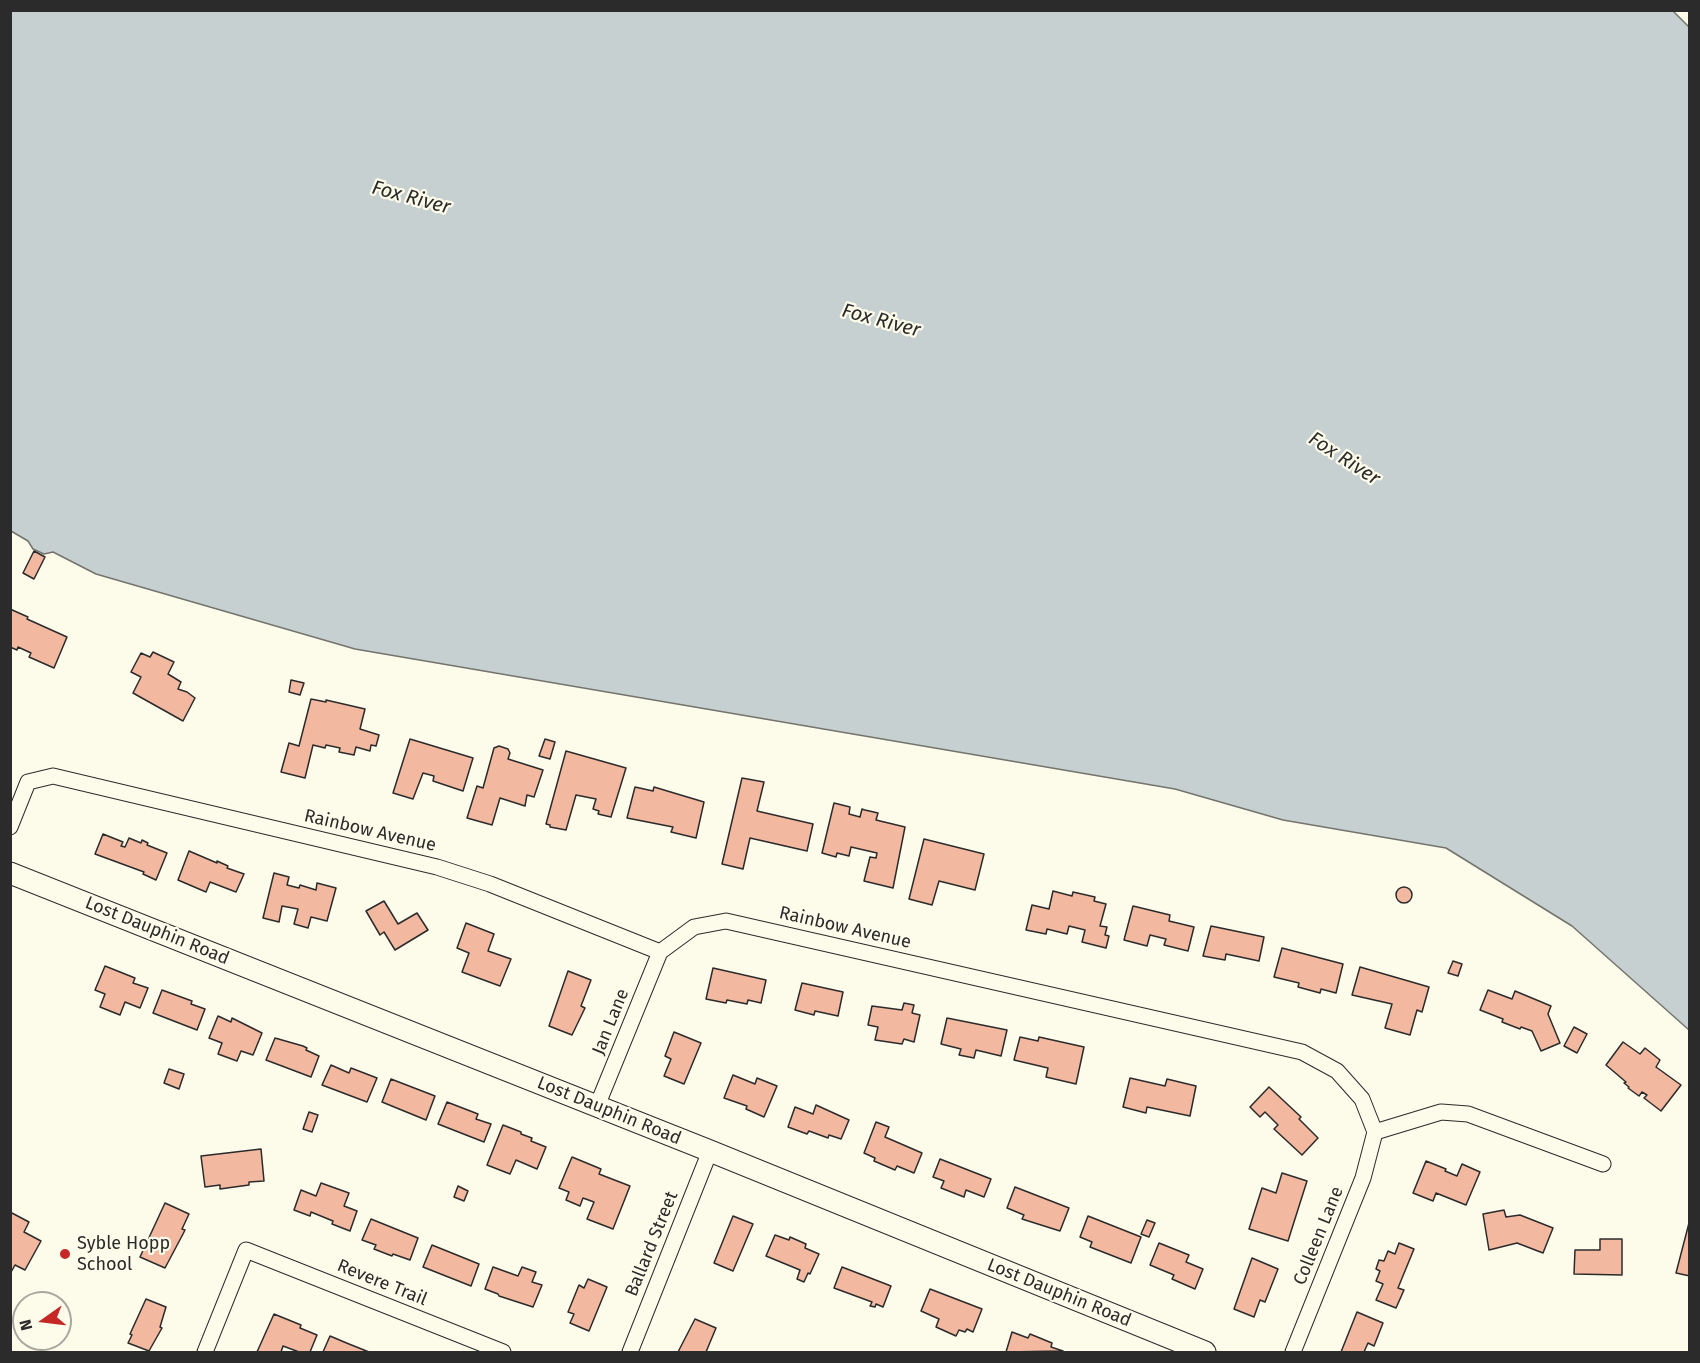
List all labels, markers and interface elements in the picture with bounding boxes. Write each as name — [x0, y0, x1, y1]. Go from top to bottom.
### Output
water label: Fox River — [369, 176, 453, 220]
water label: Fox River — [839, 299, 923, 343]
water label: Fox River — [1304, 427, 1384, 491]
street label: Rainbow Avenue — [302, 805, 438, 857]
street label: Lost Dauphin Road — [82, 892, 232, 970]
street label: Rainbow Avenue — [777, 902, 913, 954]
street label: Jan Lane — [588, 986, 634, 1058]
street label: Lost Dauphin Road — [534, 1072, 684, 1150]
street label: Colleen Lane — [1289, 1183, 1349, 1289]
street label: Ballard Street — [621, 1188, 683, 1300]
place label: Syble Hopp School — [77, 1233, 170, 1276]
marker: Syble Hopp School — [58, 1247, 72, 1261]
street label: Lost Dauphin Road — [984, 1254, 1134, 1332]
street label: Revere Trail — [334, 1255, 430, 1311]
north arrow — [12, 1291, 72, 1351]
text: N — [15, 1318, 36, 1332]

